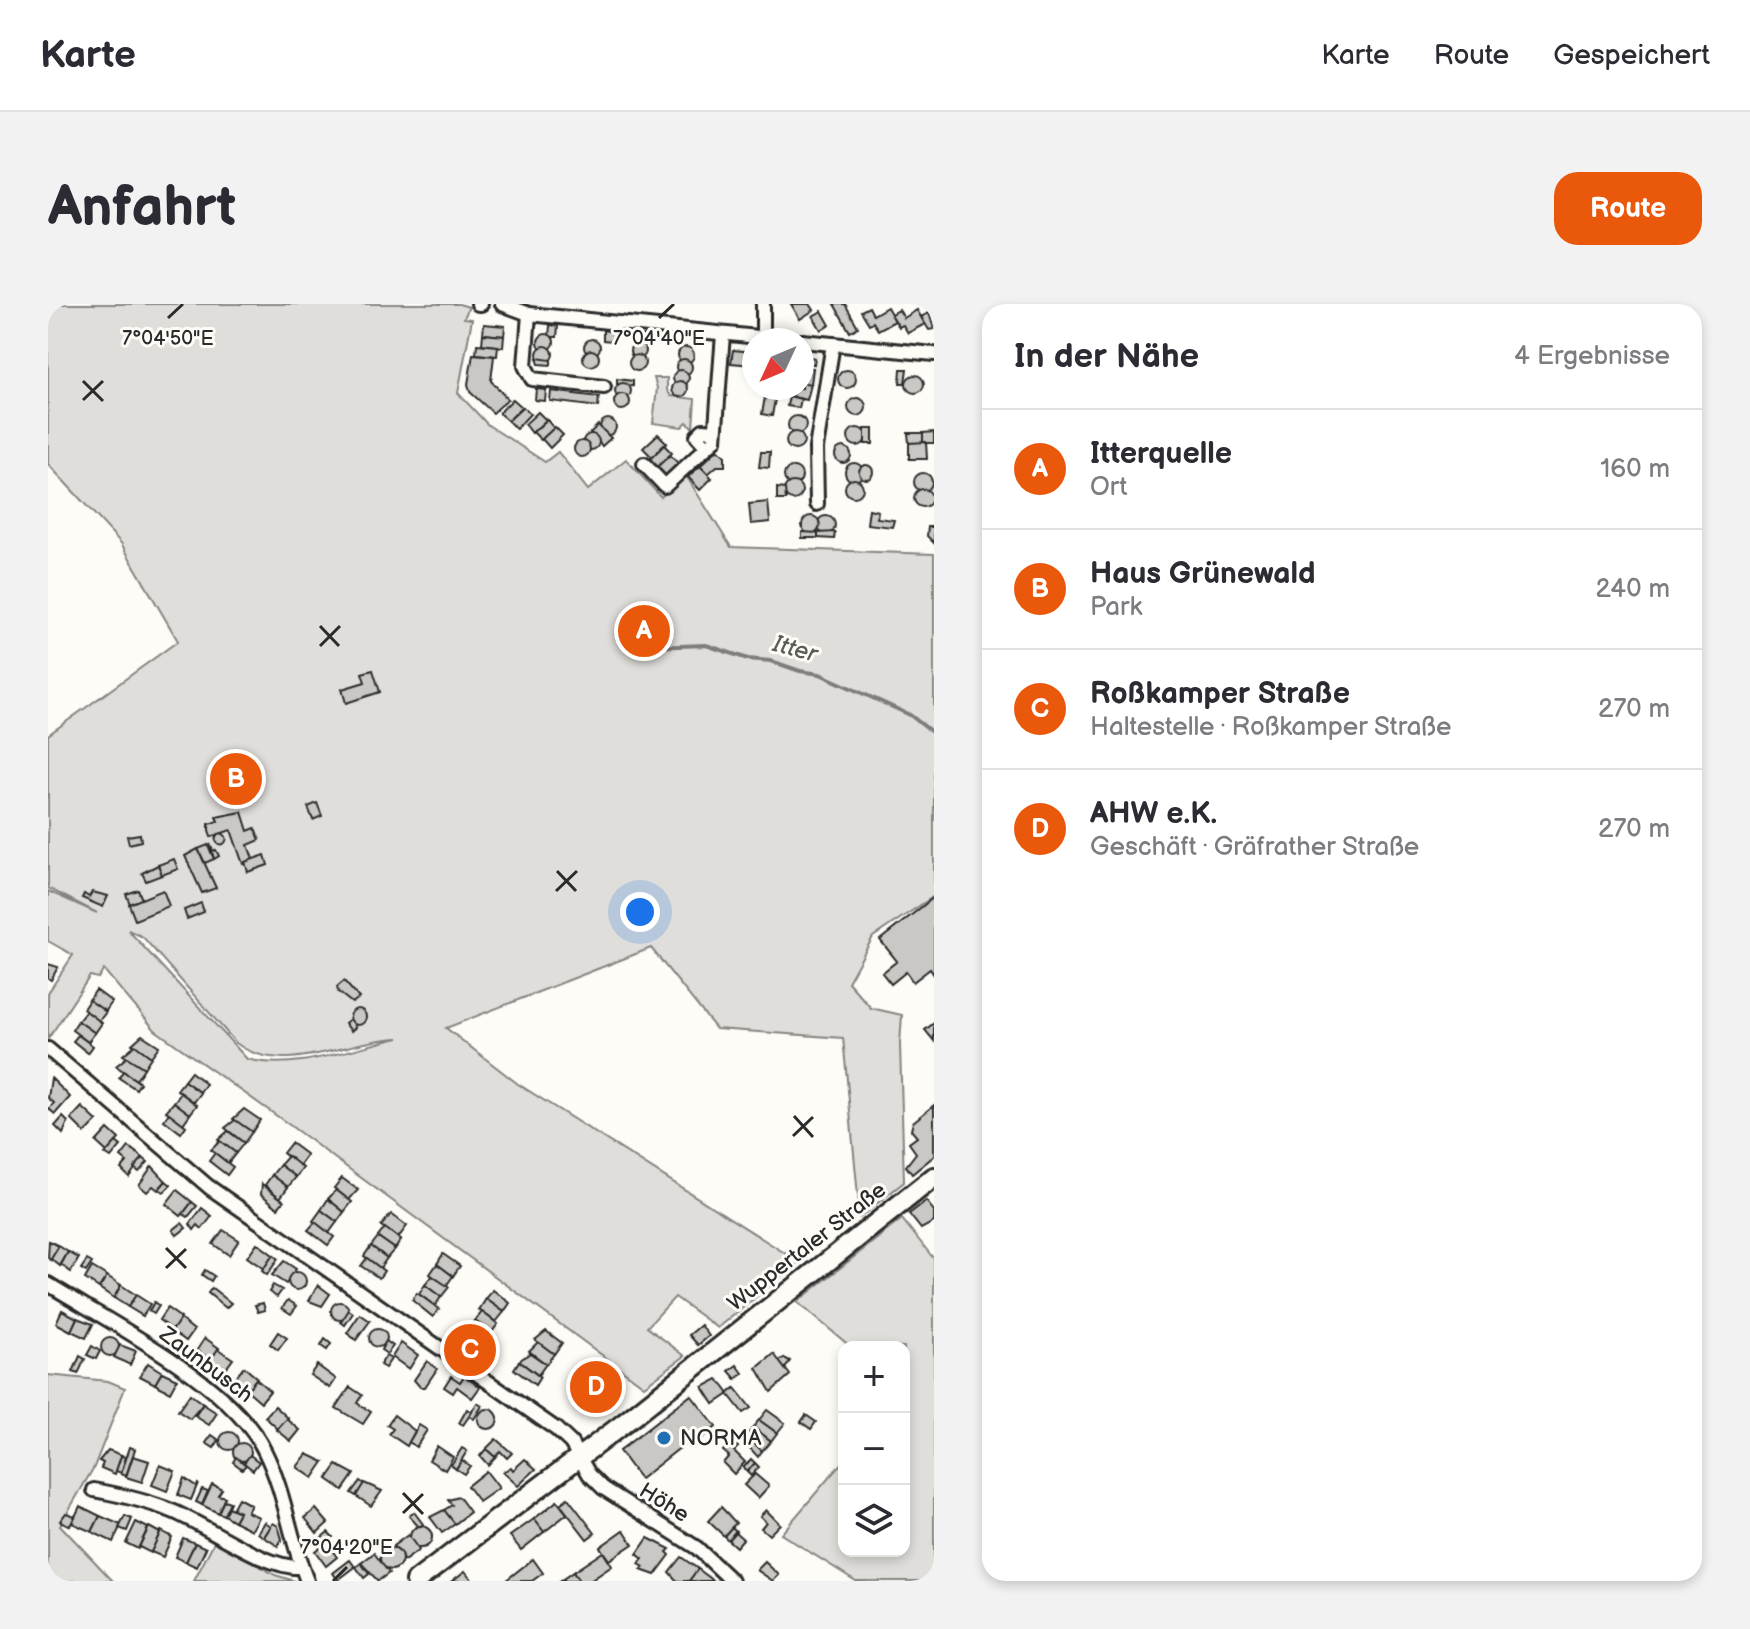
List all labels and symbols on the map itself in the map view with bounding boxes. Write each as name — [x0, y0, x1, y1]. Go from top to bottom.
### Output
text: 7°04'50"E — [122, 327, 214, 351]
text: 7°04'40"E — [613, 327, 705, 351]
north arrow — [742, 328, 814, 400]
pin: A — [618, 601, 670, 661]
water label: Itter — [769, 629, 823, 669]
pin: B — [210, 749, 262, 809]
your location — [620, 892, 660, 932]
street label: Wuppertaler Straße — [722, 1177, 892, 1317]
pin: C — [444, 1320, 496, 1380]
street label: Zaunbusch — [153, 1321, 258, 1409]
pin: D — [570, 1357, 622, 1417]
place label: NORMA — [680, 1425, 762, 1452]
marker: NORMA — [655, 1429, 673, 1447]
street label: Höhe — [634, 1477, 694, 1529]
text: 7°04'20"E — [301, 1536, 393, 1560]

